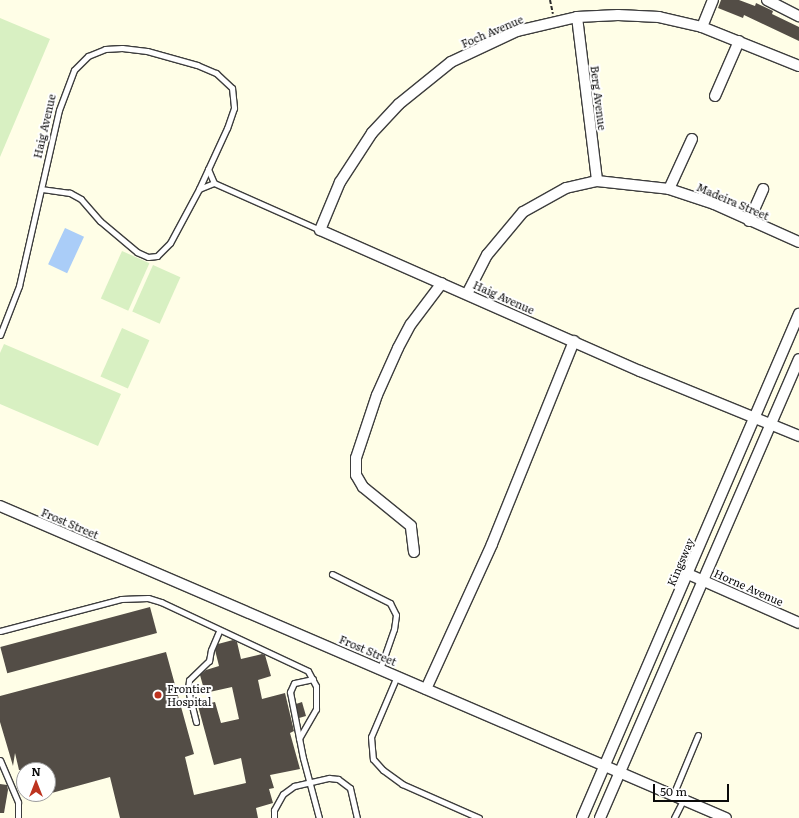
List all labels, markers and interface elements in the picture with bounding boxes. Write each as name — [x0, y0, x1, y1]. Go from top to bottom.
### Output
street label: Foch Avenue — [459, 12, 525, 50]
street label: Berg Avenue — [588, 65, 610, 131]
street label: Haig Avenue — [30, 92, 58, 160]
street label: Madeira Street — [695, 180, 771, 222]
street label: Haig Avenue — [471, 278, 537, 316]
street label: Frost Street — [39, 505, 101, 541]
street label: Kingsway — [664, 536, 696, 588]
street label: Horne Avenue — [712, 566, 786, 608]
street label: Frost Street — [337, 632, 399, 668]
place label: Frontier Hospital — [167, 682, 211, 708]
marker: Frontier Hospital — [152, 689, 164, 701]
north arrow — [16, 762, 56, 802]
text: N — [31, 763, 41, 779]
scale bar — [655, 776, 731, 802]
text: 50 m — [660, 782, 687, 800]

